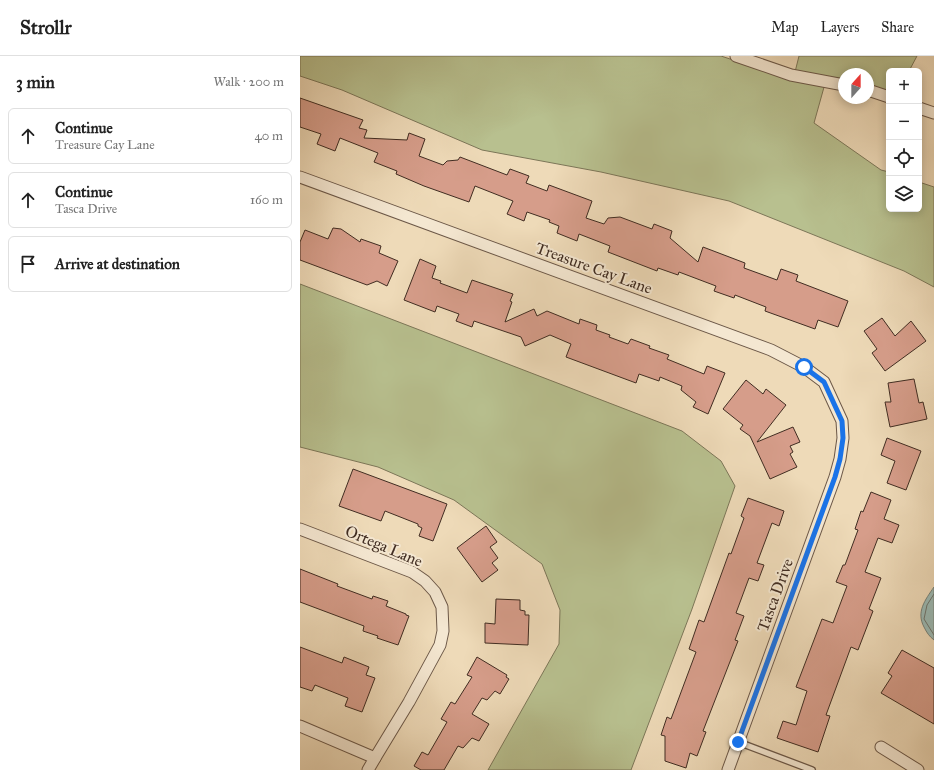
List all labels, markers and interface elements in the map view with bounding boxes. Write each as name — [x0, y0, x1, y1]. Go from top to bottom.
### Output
text: Strollr — [20, 16, 72, 39]
text: Map — [771, 19, 799, 36]
text: Layers — [821, 19, 859, 36]
text: Share — [881, 19, 914, 36]
north arrow — [838, 68, 874, 104]
map controls — [886, 68, 922, 212]
button: + — [886, 68, 922, 104]
text: 3 min — [16, 72, 55, 93]
text: Walk · 200 m — [214, 74, 284, 90]
button: − — [886, 104, 922, 140]
text: Continue — [55, 119, 113, 137]
icon: ahead — [17, 125, 39, 147]
text: 40 m — [254, 128, 283, 144]
text: Treasure Cay Lane — [55, 137, 155, 153]
button: locate — [886, 140, 922, 176]
button: layers — [886, 176, 922, 212]
text: Continue — [55, 183, 113, 201]
icon: ahead — [17, 189, 39, 211]
text: 160 m — [250, 192, 283, 208]
text: Tasca Drive — [55, 201, 117, 217]
street label: Treasure Cay Lane — [533, 238, 655, 298]
icon: arrive — [17, 253, 39, 275]
text: Arrive at destination — [55, 255, 180, 273]
route start — [795, 358, 813, 376]
street label: Ortega Lane — [342, 521, 426, 572]
street label: Tasca Drive — [753, 555, 797, 634]
route end — [729, 733, 747, 751]

